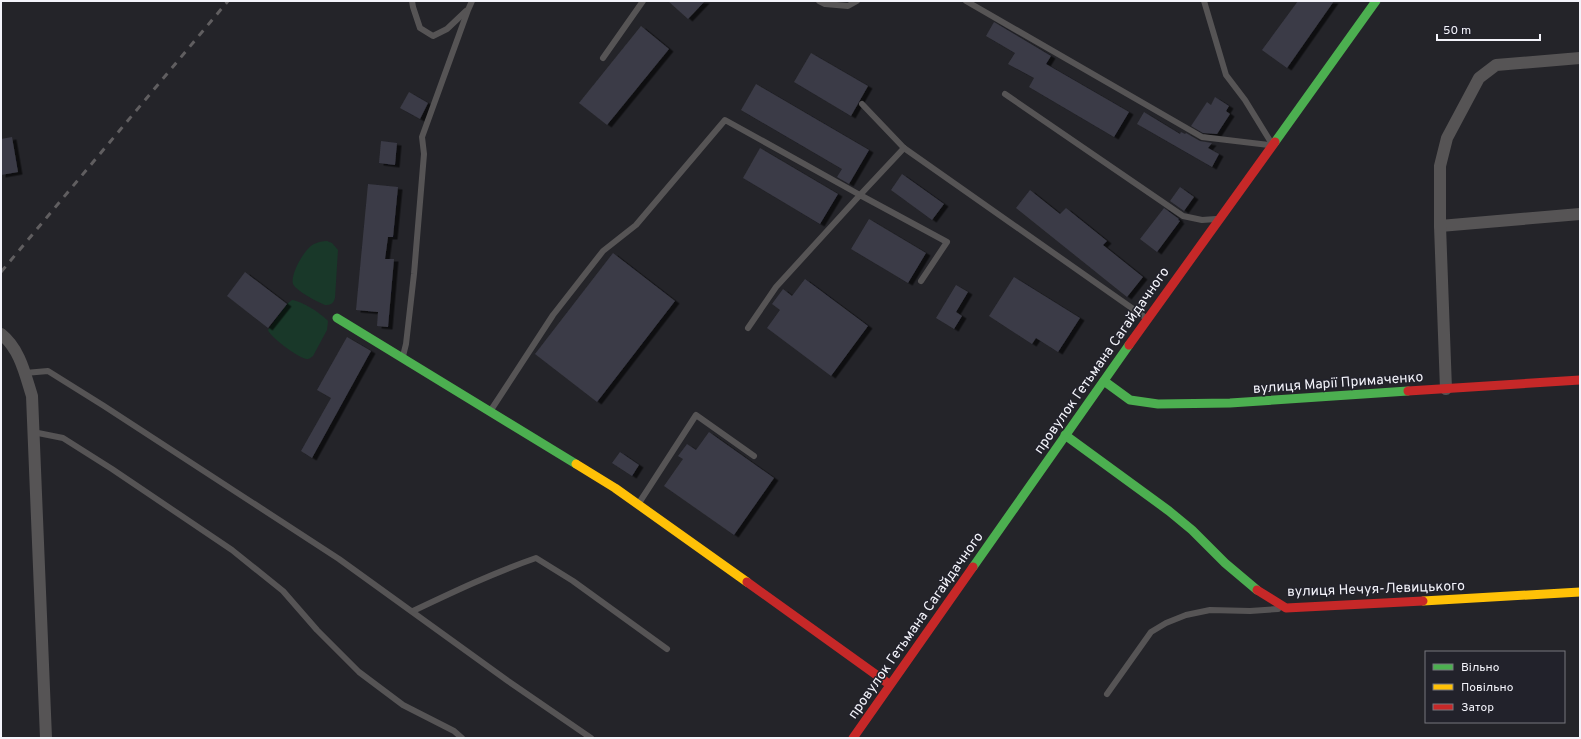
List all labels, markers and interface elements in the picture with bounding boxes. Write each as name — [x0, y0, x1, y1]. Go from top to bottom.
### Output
scale bar — [1437, 16, 1540, 42]
text: 50 m — [1443, 23, 1471, 39]
street label: провулок Гетьмана Сагайдачного — [1031, 264, 1174, 458]
street label: вулиця Марії Примаченко — [1252, 369, 1424, 398]
street label: провулок Гетьмана Сагайдачного — [845, 529, 988, 723]
street label: вулиця Нечуя-Левицького — [1287, 578, 1465, 601]
legend — [1425, 651, 1565, 723]
text: Вільно — [1461, 660, 1500, 676]
text: Повільно — [1461, 680, 1514, 696]
text: Затор — [1461, 700, 1494, 716]

